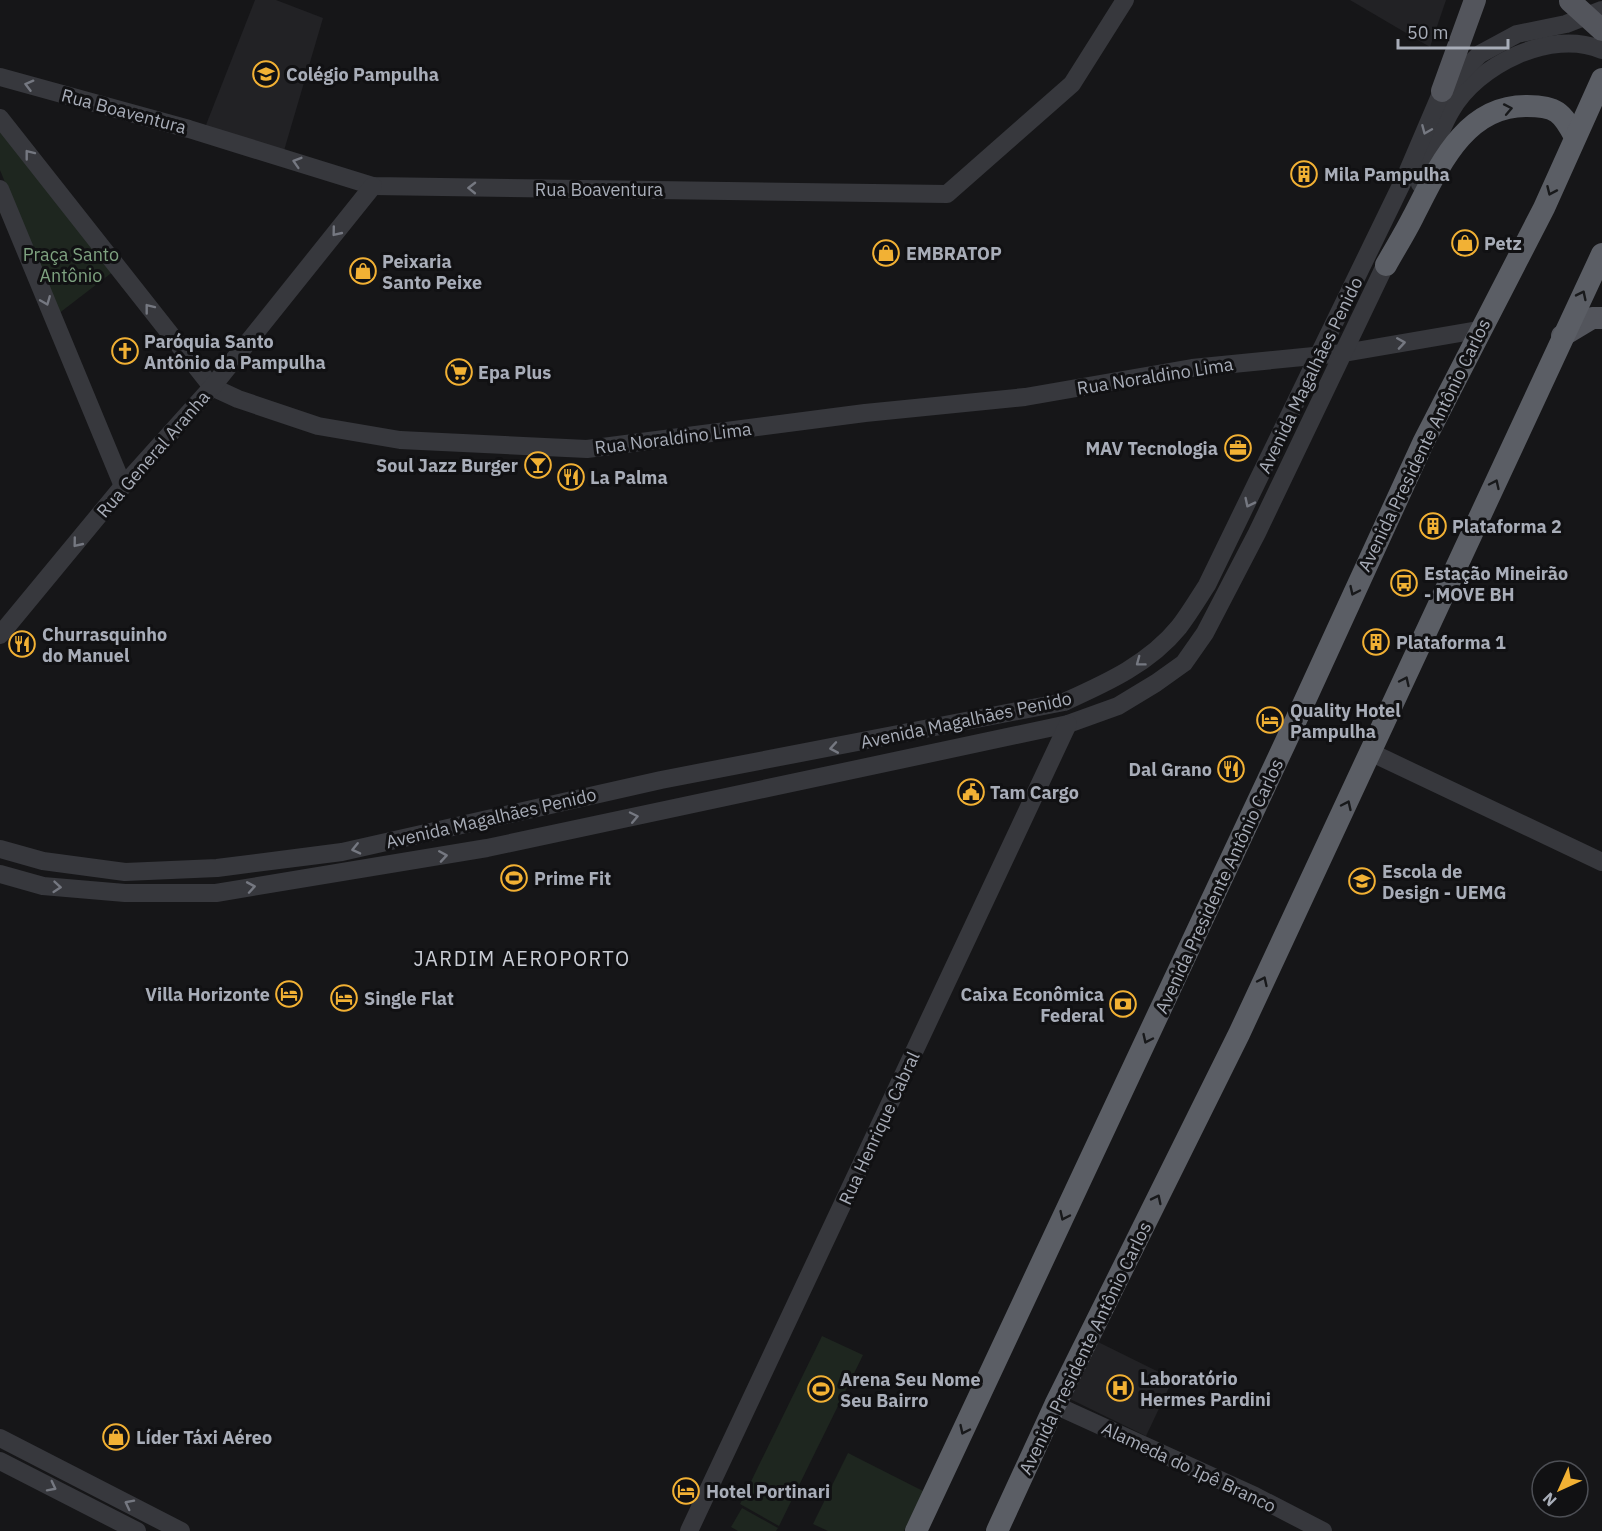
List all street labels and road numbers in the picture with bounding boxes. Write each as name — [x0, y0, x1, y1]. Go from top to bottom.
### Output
street label: Rua Boaventura — [59, 83, 189, 139]
street label: Rua Boaventura — [535, 178, 664, 201]
street label: Avenida Magalhães Penido — [1252, 273, 1368, 477]
street label: Avenida Presidente Antônio Carlos — [1353, 315, 1495, 575]
street label: Rua Noraldino Lima — [1075, 352, 1235, 400]
street label: Rua General Aranha — [91, 385, 215, 522]
street label: Rua Noraldino Lima — [593, 417, 753, 459]
street label: Avenida Magalhães Penido — [858, 686, 1074, 754]
street label: Avenida Presidente Antônio Carlos — [1150, 755, 1288, 1017]
street label: Avenida Magalhães Penido — [383, 783, 599, 853]
street label: Rua Henrique Cabral — [833, 1048, 925, 1208]
street label: Avenida Presidente Antônio Carlos — [1014, 1218, 1156, 1478]
street label: Alameda do Ipê Branco — [1098, 1417, 1280, 1517]

